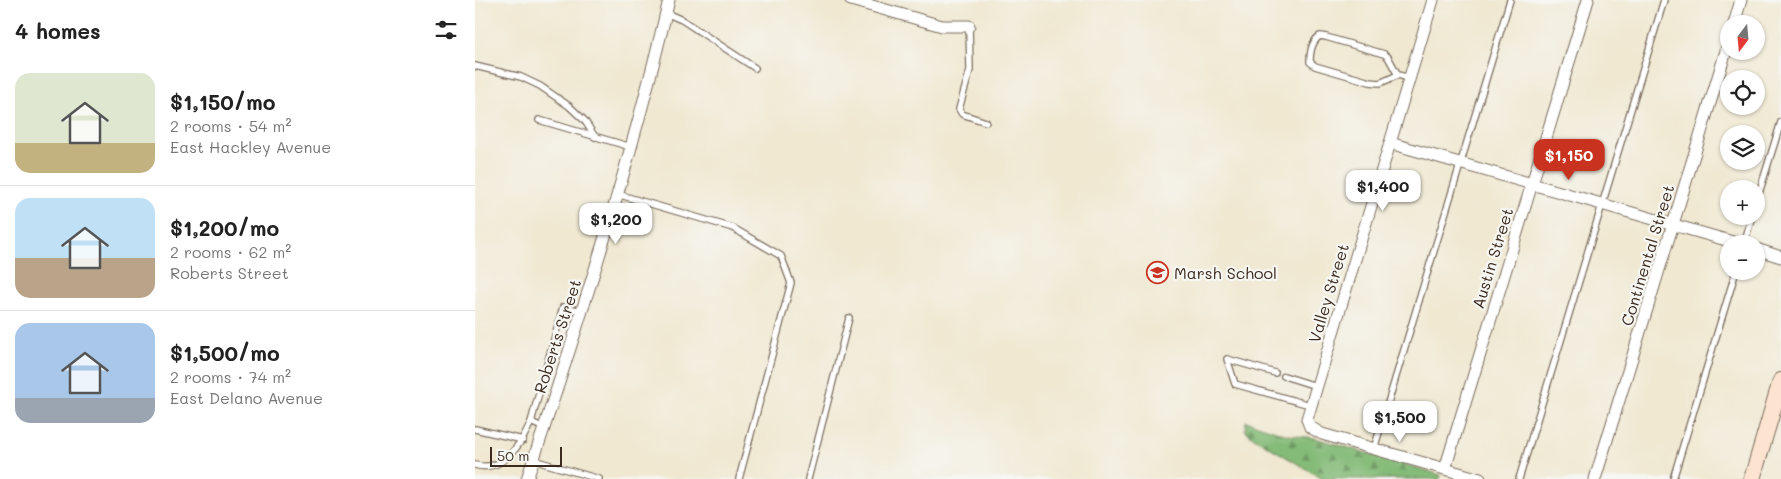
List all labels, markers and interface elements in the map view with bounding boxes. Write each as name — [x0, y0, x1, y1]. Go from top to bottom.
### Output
north arrow — [1720, 15, 1765, 60]
map controls — [1720, 15, 1765, 280]
icon: filters — [432, 16, 460, 44]
text: 4 homes — [15, 17, 101, 44]
button: locate — [1720, 70, 1765, 115]
text: $1,150/mo — [170, 88, 275, 115]
icon: home — [55, 93, 115, 153]
text: 2 rooms · 54 m² — [170, 115, 291, 136]
button: layers — [1720, 125, 1765, 170]
text: East Hackley Avenue — [170, 136, 331, 157]
pin: $1,150 — [1528, 138, 1610, 181]
text: $1,150 — [1545, 144, 1593, 165]
pin: $1,400 — [1342, 170, 1424, 212]
text: $1,400 — [1357, 175, 1409, 196]
button: + — [1720, 180, 1765, 225]
street label: Continental Street — [1616, 182, 1678, 328]
pin: $1,200 — [575, 202, 657, 245]
street label: Austin Street — [1467, 205, 1517, 311]
text: $1,200 — [590, 208, 642, 229]
text: $1,200/mo — [170, 214, 279, 241]
icon: home — [55, 218, 115, 278]
button: − — [1720, 235, 1765, 280]
text: 2 rooms · 62 m² — [170, 241, 291, 262]
street label: Valley Street — [1303, 241, 1353, 345]
school or university icon: Marsh School — [1146, 260, 1170, 284]
text: Roberts Street — [170, 262, 289, 283]
place label: Marsh School — [1174, 262, 1277, 283]
street label: Roberts Street — [529, 276, 585, 396]
text: $1,500/mo — [170, 339, 280, 366]
icon: home — [55, 343, 115, 403]
text: 2 rooms · 74 m² — [170, 366, 291, 387]
text: East Delano Avenue — [170, 387, 323, 408]
pin: $1,500 — [1359, 400, 1441, 443]
text: $1,500 — [1374, 406, 1426, 427]
scale bar — [490, 444, 563, 467]
text: 50 m — [497, 446, 529, 465]

